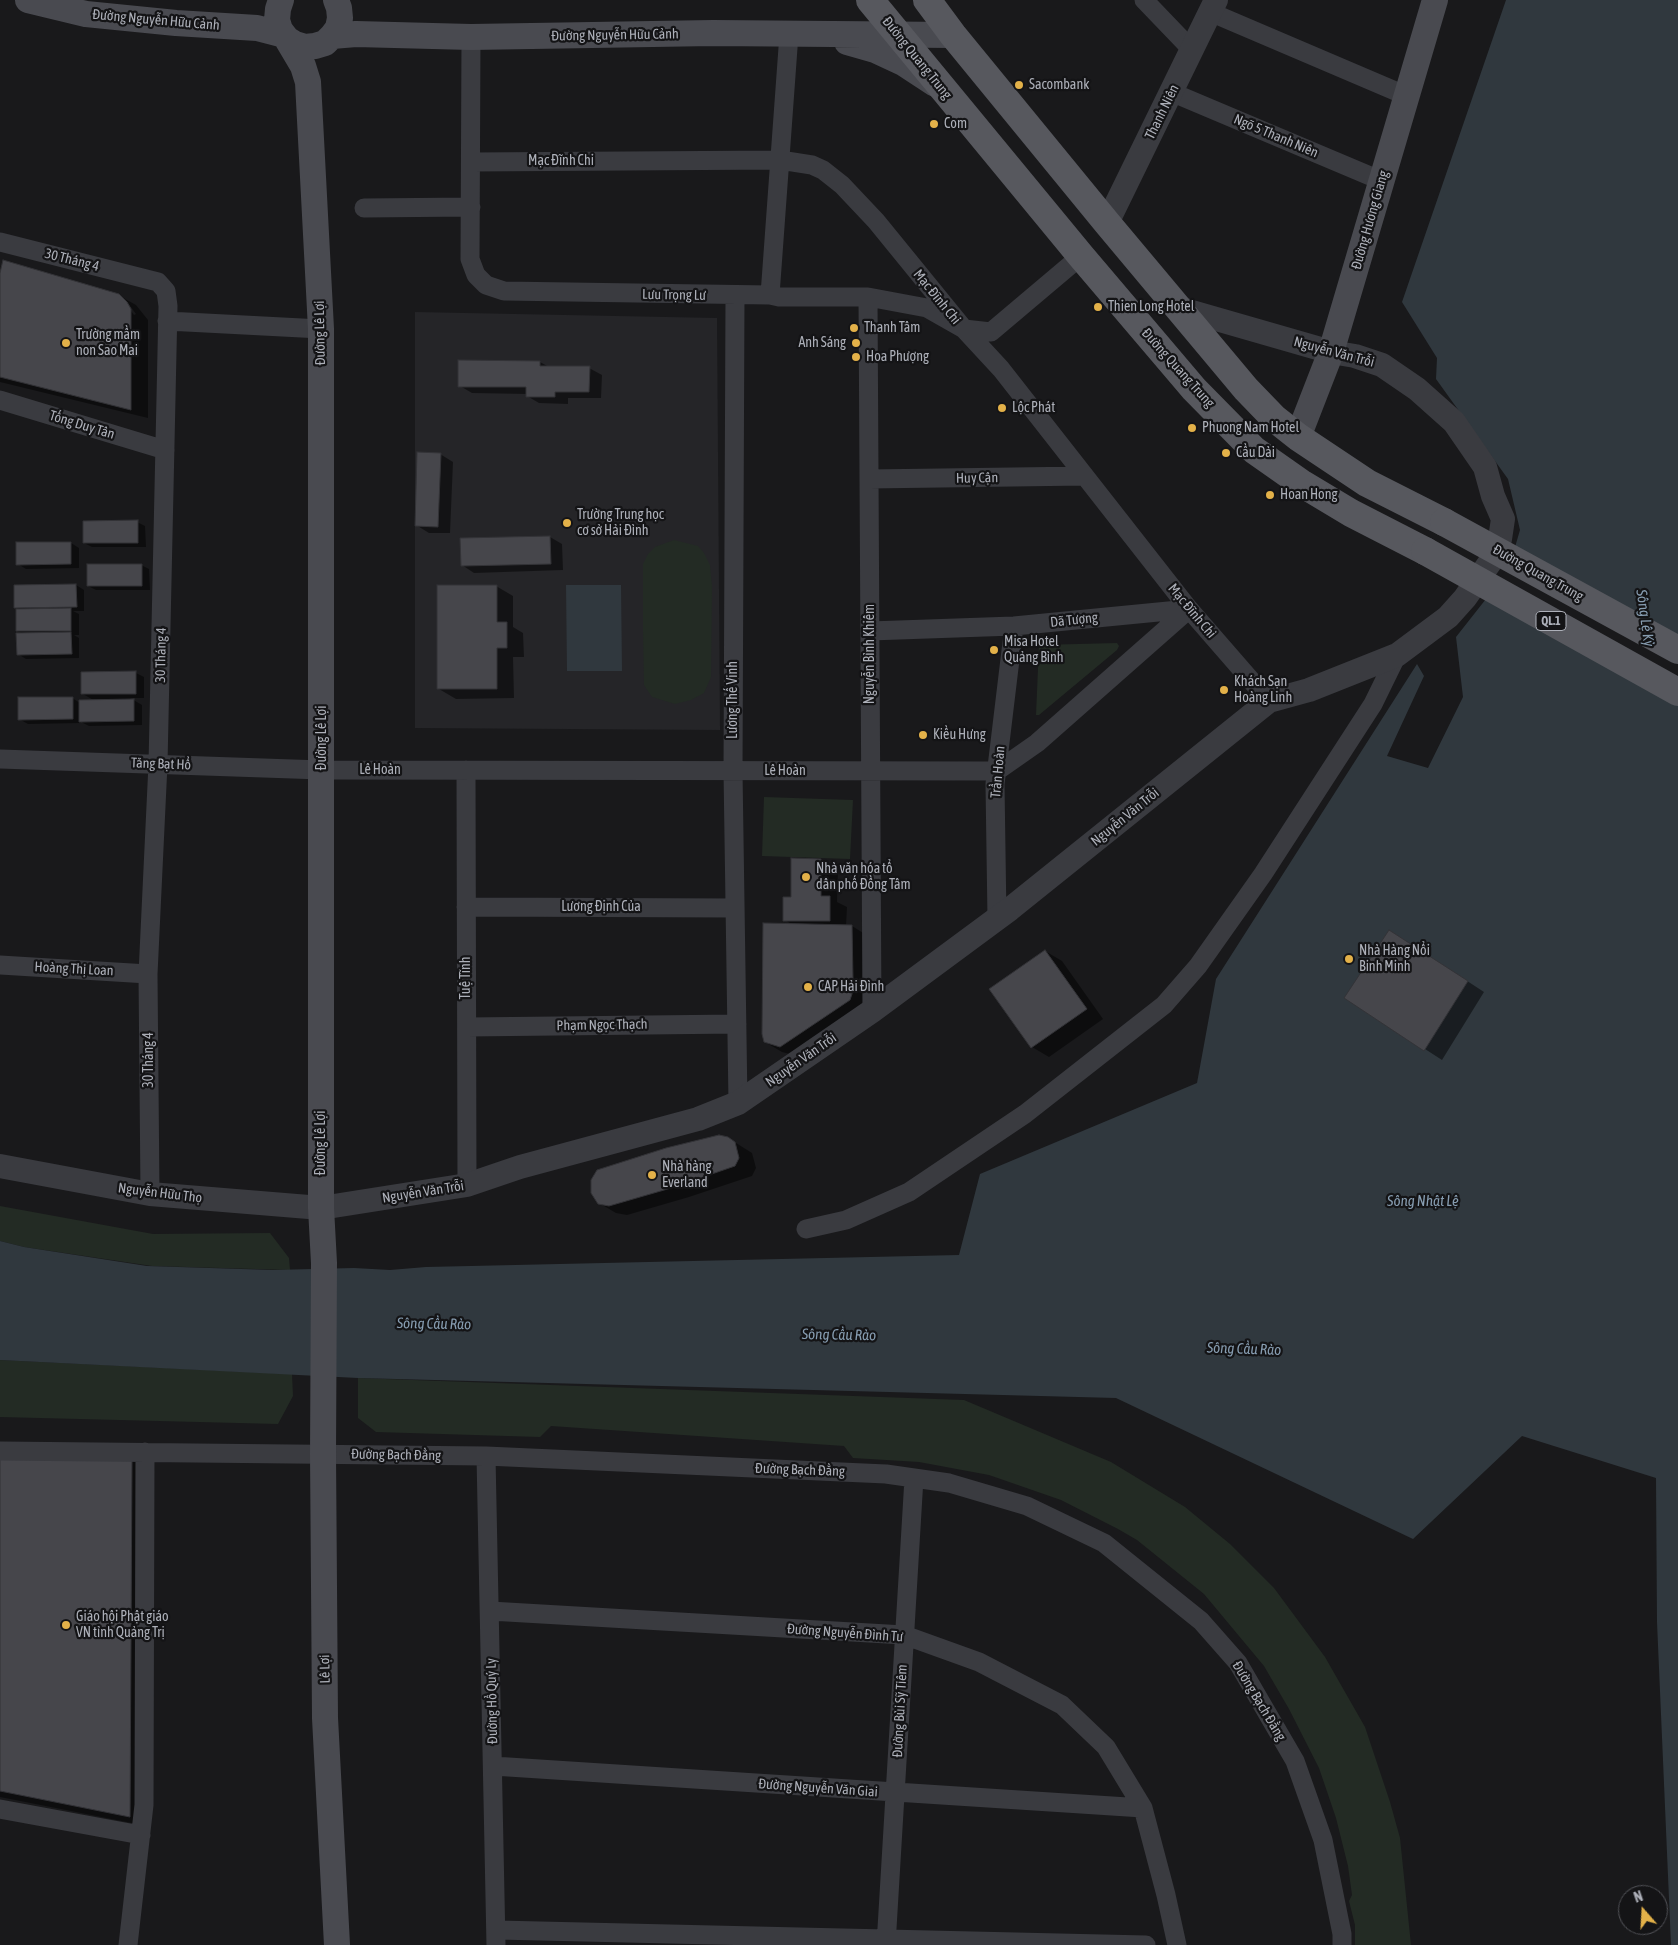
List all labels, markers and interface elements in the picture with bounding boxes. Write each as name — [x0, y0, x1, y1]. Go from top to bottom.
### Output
street label: Đường Nguyễn Hữu Cảnh — [92, 6, 220, 34]
street label: Đường Quang Trung — [879, 13, 955, 103]
street label: Đường Nguyễn Hữu Cảnh — [551, 25, 679, 45]
place label: Sacombank — [1029, 77, 1089, 93]
marker: Sacombank — [1013, 79, 1025, 91]
street label: Thanh Niên — [1141, 82, 1183, 142]
street label: Ngõ 5 Thanh Niên — [1231, 111, 1321, 161]
place label: Com — [944, 116, 967, 132]
marker: Com — [928, 118, 940, 130]
street label: Mạc Đĩnh Chi — [528, 153, 594, 169]
street label: Đường Hương Giang — [1348, 169, 1392, 271]
street label: 30 Tháng 4 — [43, 245, 101, 275]
street label: Mạc Đĩnh Chi — [910, 266, 964, 328]
street label: Lưu Trọng Lư — [642, 286, 706, 304]
place label: Thien Long Hotel — [1108, 299, 1194, 315]
street label: Đường Lê Lợi — [311, 300, 329, 366]
marker: Thien Long Hotel — [1092, 301, 1104, 313]
place label: Thanh Tâm — [864, 320, 920, 336]
marker: Thanh Tâm — [848, 322, 860, 334]
street label: Đường Quang Trung — [1138, 325, 1218, 411]
place label: Trường mầm non Sao Mai — [76, 327, 140, 360]
street label: Nguyễn Văn Trỗi — [1292, 333, 1376, 371]
place label: Anh Sáng — [798, 335, 846, 351]
marker: Trường mầm non Sao Mai — [60, 337, 72, 349]
marker: Anh Sáng — [850, 337, 862, 349]
place label: Hoa Phượng — [866, 349, 929, 365]
marker: Hoa Phượng — [850, 351, 862, 363]
place label: Lộc Phát — [1012, 400, 1055, 416]
marker: Lộc Phát — [996, 402, 1008, 414]
street label: Tống Duy Tân — [47, 407, 117, 443]
place label: Phuong Nam Hotel — [1202, 420, 1299, 436]
marker: Phuong Nam Hotel — [1186, 422, 1198, 434]
place label: Cầu Dài — [1236, 445, 1275, 461]
marker: Cầu Dài — [1220, 447, 1232, 459]
street label: Huy Cận — [956, 469, 998, 487]
place label: Hoan Hong — [1280, 487, 1337, 503]
marker: Hoan Hong — [1264, 489, 1276, 501]
place label: Trường Trung học cơ sở Hải Đình — [577, 507, 664, 540]
marker: Trường Trung học cơ sở Hải Đình — [561, 517, 573, 529]
street label: Đường Quang Trung — [1490, 541, 1586, 605]
street label: Mạc Đĩnh Chi — [1164, 580, 1220, 642]
water label: Sông Lệ Kỳ — [1632, 588, 1658, 648]
street label: Nguyễn Bỉnh Khiêm — [862, 604, 878, 704]
street label: Dã Tượng — [1049, 609, 1099, 631]
road number: QL.1 — [1536, 612, 1566, 630]
street label: 30 Tháng 4 — [152, 627, 170, 683]
place label: Misa Hotel Quảng Bình — [1004, 634, 1064, 666]
marker: Misa Hotel Quảng Bình — [988, 644, 1000, 656]
street label: Lương Thế Vinh — [725, 661, 741, 739]
place label: Khách Sạn Hoàng Linh — [1234, 674, 1292, 706]
marker: Khách Sạn Hoàng Linh — [1218, 684, 1230, 696]
street label: Đường Lê Lợi — [314, 706, 330, 770]
place label: Kiều Hưng — [933, 727, 986, 743]
marker: Kiều Hưng — [917, 729, 929, 741]
street label: Trần Hoàn — [987, 745, 1009, 799]
street label: Tăng Bạt Hổ — [131, 755, 191, 773]
street label: Lê Hoàn — [359, 762, 401, 778]
street label: Lê Hoàn — [764, 763, 806, 779]
street label: Nguyễn Văn Trỗi — [1088, 784, 1162, 850]
place label: Nhà văn hóa tổ dân phố Đồng Tâm — [816, 861, 911, 894]
marker: Nhà văn hóa tổ dân phố Đồng Tâm — [800, 871, 812, 883]
street label: Lương Định Của — [561, 899, 641, 915]
place label: Nhà Hàng Nổi Binh Minh — [1359, 943, 1430, 976]
marker: Nhà Hàng Nổi Binh Minh — [1343, 953, 1355, 965]
street label: Tuệ Tĩnh — [458, 956, 474, 1000]
street label: Hoàng Thị Loan — [34, 959, 114, 979]
place label: CAP Hải Đình — [818, 979, 884, 995]
marker: CAP Hải Đình — [802, 981, 814, 993]
street label: Phạm Ngọc Thạch — [556, 1016, 648, 1034]
street label: Nguyễn Văn Trỗi — [762, 1029, 840, 1091]
street label: 30 Tháng 4 — [141, 1032, 157, 1088]
street label: Đường Lê Lợi — [313, 1111, 329, 1175]
place label: Nhà hàng Everland — [662, 1159, 712, 1192]
marker: Nhà hàng Everland — [646, 1169, 658, 1181]
street label: Nguyễn Văn Trỗi — [381, 1177, 465, 1207]
street label: Nguyễn Hữu Thọ — [117, 1180, 203, 1206]
water label: Sông Nhật Lệ — [1387, 1192, 1459, 1210]
water label: Sông Cầu Rào — [397, 1314, 471, 1334]
water label: Sông Cầu Rào — [802, 1325, 876, 1345]
water label: Sông Cầu Rào — [1207, 1339, 1281, 1359]
street label: Đường Bạch Đằng — [351, 1446, 441, 1464]
street label: Đường Bạch Đằng — [755, 1460, 845, 1480]
place label: Giáo hội Phật giáo VN tỉnh Quảng Trị — [76, 1609, 169, 1641]
marker: Giáo hội Phật giáo VN tỉnh Quảng Trị — [60, 1619, 72, 1631]
street label: Đường Nguyễn Đình Tư — [786, 1621, 904, 1645]
street label: Lê Lợi — [316, 1654, 334, 1684]
street label: Đường Hồ Quý Ly — [483, 1658, 501, 1744]
street label: Đường Bạch Đằng — [1229, 1658, 1289, 1744]
street label: Đường Bùi Sỹ Tiêm — [889, 1664, 911, 1758]
street label: Đường Nguyễn Văn Giai — [758, 1775, 878, 1801]
north arrow — [1618, 1885, 1668, 1935]
text: N — [1632, 1888, 1645, 1906]

